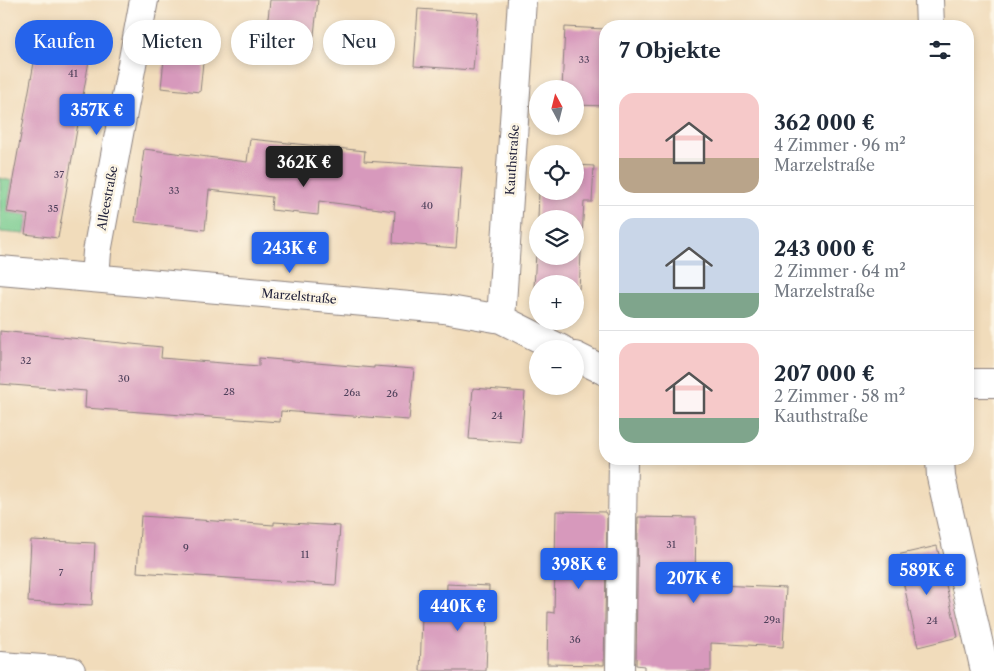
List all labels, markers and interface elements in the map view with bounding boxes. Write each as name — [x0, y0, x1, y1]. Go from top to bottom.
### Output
chip: Kaufen — [15, 20, 113, 65]
chip: Mieten — [123, 20, 221, 65]
chip: Filter — [231, 20, 313, 65]
chip: Neu — [323, 20, 395, 65]
icon: filters — [926, 36, 954, 64]
text: 7 Objekte — [619, 38, 721, 63]
house number: 33 — [578, 53, 590, 66]
house number: 41 — [68, 67, 79, 80]
north arrow — [529, 80, 584, 135]
map controls — [529, 80, 584, 395]
pin: 357K € — [56, 94, 138, 136]
text: 357K € — [71, 100, 123, 120]
text: 362 000 € — [774, 110, 875, 135]
icon: home — [659, 113, 719, 173]
street label: Kauthstraße — [502, 124, 522, 196]
text: 4 Zimmer · 96 m² — [774, 135, 906, 155]
button: locate — [529, 145, 584, 200]
pin: 362K € — [263, 146, 345, 188]
text: 362K € — [277, 152, 331, 172]
text: Marzelstraße — [774, 155, 875, 175]
street label: Alleestraße — [93, 164, 121, 232]
house number: 37 — [54, 168, 64, 181]
house number: 33 — [168, 184, 180, 197]
house number: 40 — [421, 199, 433, 212]
house number: 35 — [48, 202, 58, 215]
button: layers — [529, 210, 584, 265]
pin: 243K € — [249, 232, 331, 274]
text: 243 000 € — [774, 236, 875, 261]
text: 243K € — [263, 238, 317, 258]
icon: home — [659, 238, 719, 298]
text: 2 Zimmer · 64 m² — [774, 261, 906, 281]
button: + — [529, 275, 584, 330]
text: Marzelstraße — [774, 281, 875, 301]
street label: Marzelstraße — [261, 285, 338, 307]
button: − — [529, 340, 584, 395]
house number: 32 — [20, 354, 32, 367]
text: 207 000 € — [774, 361, 875, 386]
icon: home — [659, 363, 719, 423]
house number: 30 — [118, 372, 130, 385]
house number: 28 — [223, 385, 235, 398]
house number: 26a — [344, 386, 361, 399]
text: 2 Zimmer · 58 m² — [774, 386, 905, 406]
house number: 26 — [386, 387, 398, 400]
text: Kauthstraße — [774, 406, 868, 426]
house number: 24 — [491, 409, 503, 422]
house number: 31 — [666, 538, 677, 551]
house number: 9 — [183, 541, 189, 554]
house number: 11 — [301, 548, 310, 561]
pin: 398K € — [538, 548, 620, 590]
text: 398K € — [551, 554, 607, 574]
pin: 589K € — [886, 554, 968, 596]
text: 589K € — [900, 560, 954, 580]
pin: 207K € — [653, 562, 735, 604]
house number: 7 — [59, 566, 64, 579]
text: 207K € — [667, 568, 721, 588]
pin: 440K € — [417, 590, 499, 632]
text: 440K € — [430, 596, 486, 616]
house number: 29a — [764, 613, 781, 626]
house number: 24 — [926, 614, 938, 627]
house number: 36 — [569, 633, 581, 646]

